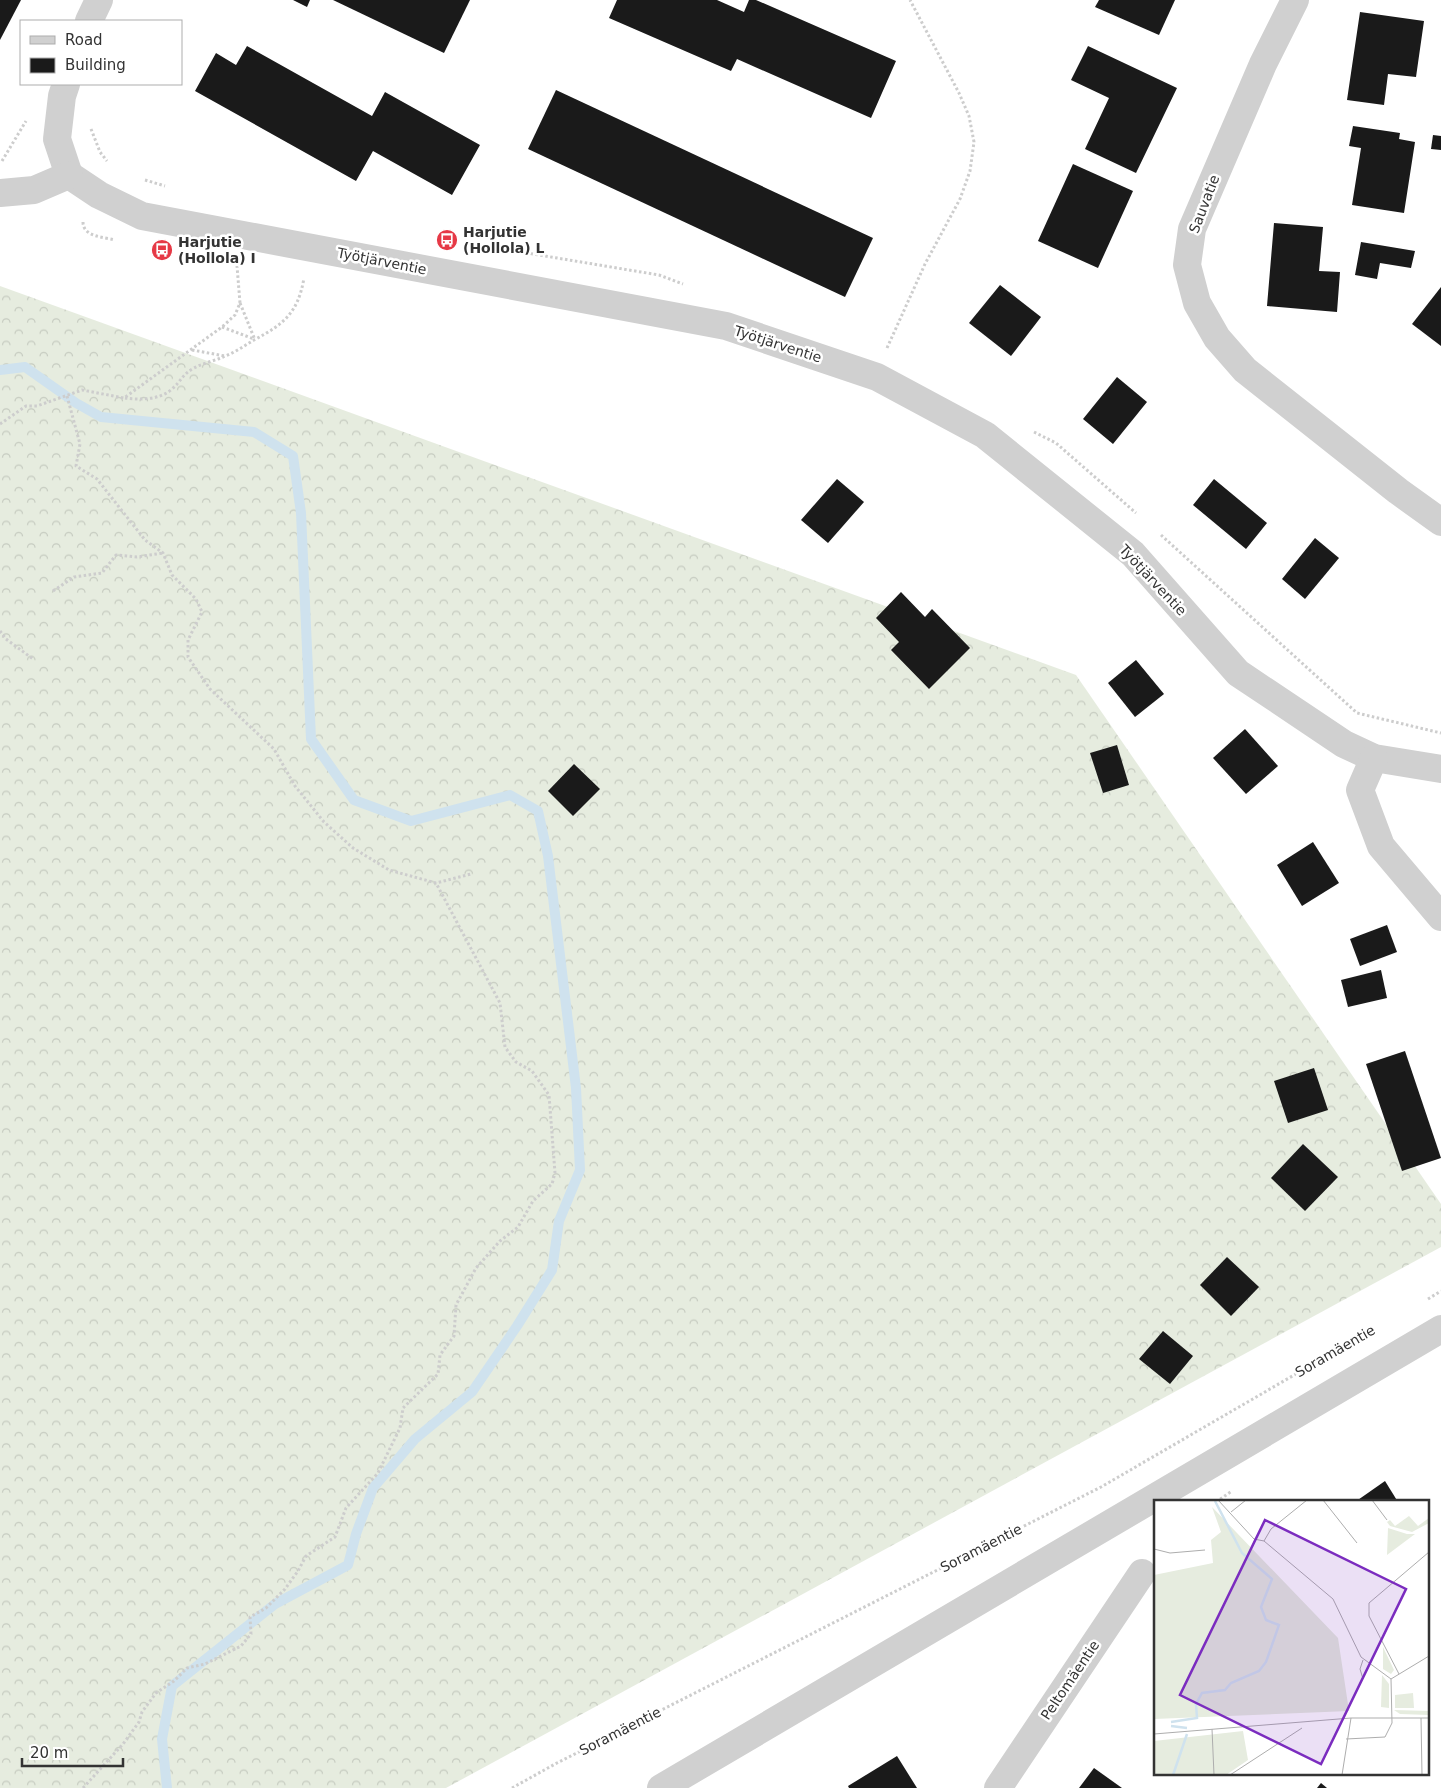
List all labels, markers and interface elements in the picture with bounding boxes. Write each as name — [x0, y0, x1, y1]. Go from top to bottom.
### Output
legend — [20, 20, 182, 85]
text: Road — [65, 31, 103, 49]
text: Building — [65, 56, 126, 74]
street label: Sauvatie — [1186, 173, 1222, 235]
place label: Harjutie (Hollola) L — [463, 224, 544, 256]
bus stop icon: Harjutie (Hollola) L — [435, 228, 459, 252]
place label: Harjutie (Hollola) I — [178, 234, 256, 266]
bus stop icon: Harjutie (Hollola) I — [150, 238, 174, 262]
street label: Työtjärventie — [335, 244, 428, 278]
street label: Työtjärventie — [731, 322, 824, 366]
street label: Työtjärventie — [1116, 541, 1190, 619]
street label: Soramäentie — [1292, 1322, 1378, 1380]
inset map — [1154, 1500, 1428, 1776]
street label: Soramäentie — [938, 1521, 1024, 1575]
street label: Peltomäentie — [1038, 1637, 1102, 1723]
street label: Soramäentie — [577, 1704, 663, 1758]
scale bar — [22, 1736, 124, 1768]
text: 20 m — [30, 1744, 68, 1762]

